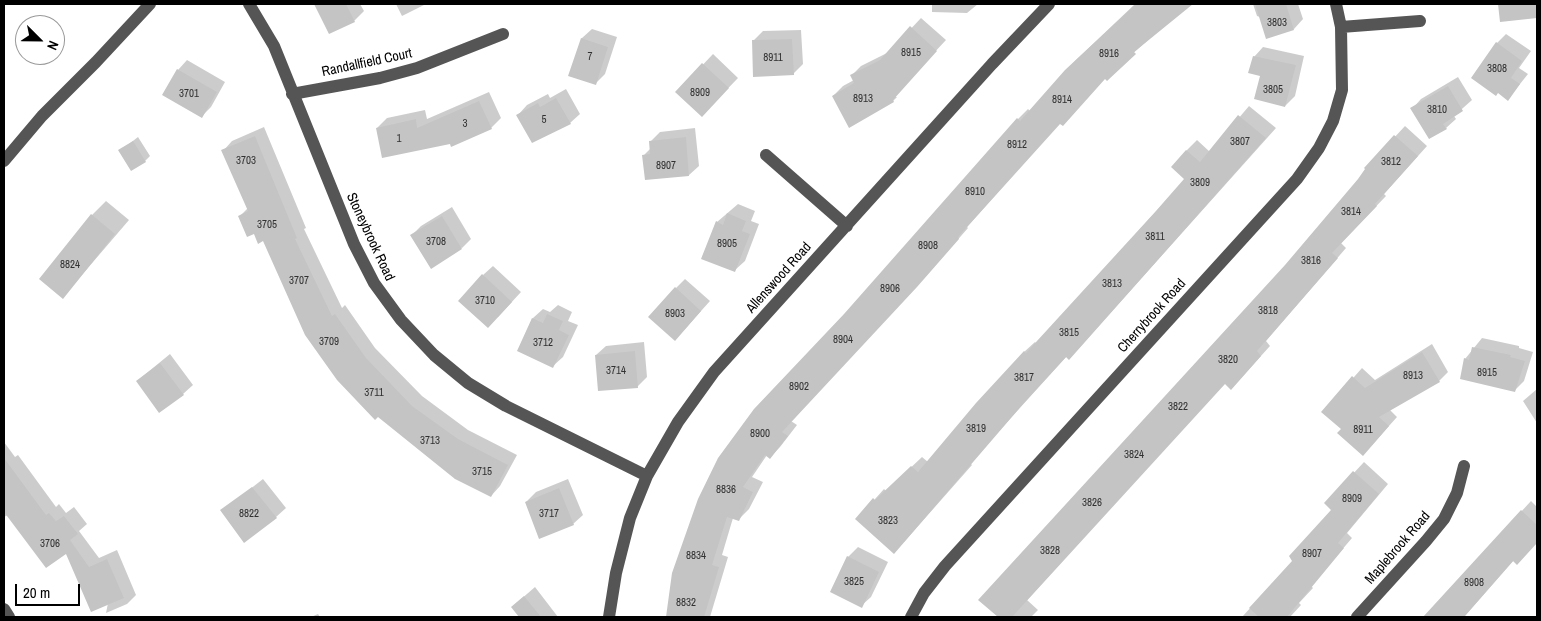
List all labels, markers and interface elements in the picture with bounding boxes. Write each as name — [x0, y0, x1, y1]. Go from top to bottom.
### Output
north arrow — [15, 15, 65, 65]
house number: 3803 — [1267, 16, 1287, 30]
text: N — [43, 38, 63, 53]
street label: Randallfield Court — [320, 45, 414, 81]
house number: 8915 — [901, 46, 921, 60]
house number: 8916 — [1099, 47, 1119, 61]
house number: 7 — [587, 50, 593, 64]
house number: 8911 — [763, 51, 783, 65]
house number: 3808 — [1487, 62, 1507, 76]
house number: 3805 — [1263, 83, 1283, 97]
house number: 8909 — [690, 86, 710, 100]
house number: 3701 — [179, 87, 199, 101]
house number: 8913 — [853, 92, 873, 106]
house number: 8914 — [1052, 93, 1072, 107]
house number: 3810 — [1427, 103, 1447, 117]
house number: 5 — [541, 113, 547, 127]
house number: 3 — [462, 117, 468, 131]
house number: 1 — [396, 132, 402, 146]
house number: 3807 — [1230, 135, 1250, 149]
house number: 8912 — [1007, 138, 1027, 152]
house number: 3703 — [236, 154, 256, 168]
house number: 3812 — [1381, 155, 1401, 169]
house number: 8907 — [656, 159, 676, 173]
house number: 3809 — [1190, 176, 1210, 190]
house number: 8910 — [965, 185, 985, 199]
street label: Stoneybrook Road — [342, 190, 398, 284]
house number: 3814 — [1341, 205, 1361, 219]
house number: 3705 — [257, 218, 277, 232]
house number: 3811 — [1145, 230, 1165, 244]
house number: 3708 — [426, 235, 446, 249]
house number: 8905 — [717, 237, 737, 251]
street label: Allenswood Road — [743, 239, 815, 317]
house number: 8908 — [918, 239, 938, 253]
house number: 3816 — [1301, 254, 1321, 268]
house number: 8824 — [60, 258, 80, 272]
house number: 3707 — [289, 274, 309, 288]
street label: Cherrybrook Road — [1114, 276, 1190, 356]
house number: 3813 — [1102, 277, 1122, 291]
house number: 8906 — [880, 282, 900, 296]
house number: 3710 — [475, 294, 495, 308]
house number: 3818 — [1258, 304, 1278, 318]
house number: 8903 — [665, 307, 685, 321]
house number: 3815 — [1059, 326, 1079, 340]
house number: 8904 — [833, 333, 853, 347]
house number: 3709 — [319, 335, 339, 349]
house number: 3712 — [533, 336, 553, 350]
house number: 3820 — [1218, 353, 1238, 367]
house number: 3714 — [606, 364, 626, 378]
house number: 8915 — [1477, 366, 1497, 380]
house number: 8913 — [1403, 369, 1423, 383]
house number: 3817 — [1014, 371, 1034, 385]
house number: 8902 — [789, 380, 809, 394]
house number: 3711 — [364, 386, 384, 400]
house number: 3822 — [1168, 400, 1188, 414]
house number: 3819 — [966, 422, 986, 436]
house number: 8911 — [1353, 423, 1373, 437]
house number: 8900 — [750, 427, 770, 441]
house number: 3713 — [420, 434, 440, 448]
house number: 3824 — [1124, 448, 1144, 462]
house number: 3715 — [472, 465, 492, 479]
house number: 8836 — [716, 483, 736, 497]
house number: 8909 — [1342, 492, 1362, 506]
house number: 3826 — [1082, 496, 1102, 510]
house number: 8822 — [239, 507, 259, 521]
house number: 3717 — [539, 507, 559, 521]
street label: Maplebrook Road — [1362, 508, 1434, 588]
house number: 3823 — [878, 514, 898, 528]
house number: 3706 — [40, 537, 60, 551]
house number: 3828 — [1040, 544, 1060, 558]
house number: 8907 — [1302, 547, 1322, 561]
house number: 8834 — [686, 549, 706, 563]
scale bar — [18, 574, 82, 606]
house number: 3825 — [844, 575, 864, 589]
house number: 8908 — [1464, 576, 1484, 590]
text: 20 m — [23, 582, 50, 603]
house number: 8832 — [676, 596, 696, 610]

